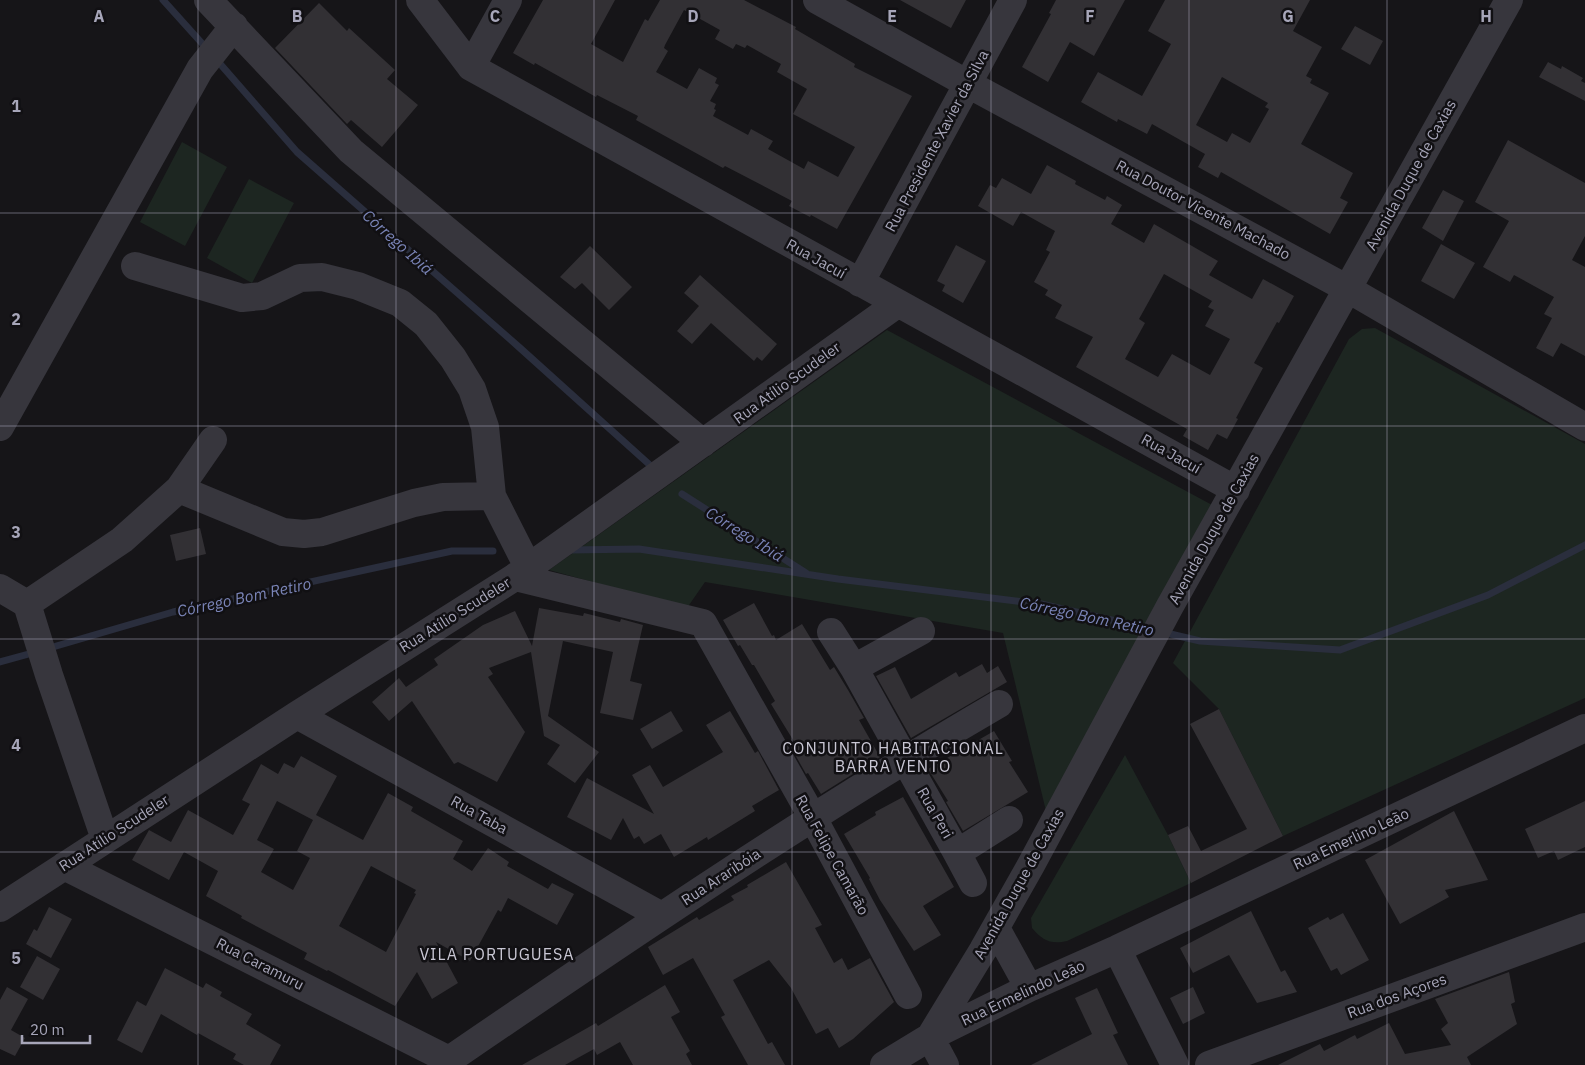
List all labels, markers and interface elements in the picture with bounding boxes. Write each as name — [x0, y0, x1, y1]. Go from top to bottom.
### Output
text: A — [94, 6, 105, 26]
text: B — [292, 6, 303, 26]
text: C — [490, 6, 500, 26]
text: D — [687, 6, 699, 26]
text: E — [887, 6, 897, 26]
text: F — [1085, 6, 1095, 26]
text: G — [1282, 6, 1294, 26]
text: H — [1480, 6, 1492, 26]
street label: Rua Presidente Xavier da Silva — [881, 47, 993, 235]
text: 1 — [11, 96, 21, 116]
street label: Avenida Duque de Caxias — [1361, 96, 1460, 253]
street label: Rua Doutor Vicente Machado — [1113, 155, 1294, 264]
water label: Córrego Ibiá — [359, 205, 437, 279]
street label: Rua Jacuí — [783, 234, 850, 283]
text: 2 — [11, 309, 21, 329]
street label: Rua Atílio Scudeler — [730, 337, 844, 428]
street label: Rua Jacuí — [1138, 429, 1205, 478]
street label: Avenida Duque de Caxias — [1164, 450, 1263, 607]
water label: Córrego Ibiá — [702, 502, 788, 566]
text: 3 — [11, 522, 21, 542]
street label: Rua Atílio Scudeler — [396, 572, 514, 656]
water label: Córrego Bom Retiro — [175, 573, 313, 621]
water label: Córrego Bom Retiro — [1018, 592, 1156, 640]
text: 4 — [11, 735, 21, 755]
district label: CONJUNTO HABITACIONAL BARRA VENTO — [782, 738, 1004, 776]
street label: Rua Peri — [913, 784, 958, 842]
street label: Rua Atílio Scudeler — [55, 790, 173, 875]
street label: Rua Taba — [448, 791, 511, 838]
street label: Rua Felipe Camarão — [792, 791, 873, 918]
street label: Rua Emerlino Leão — [1290, 803, 1412, 874]
street label: Avenida Duque de Caxias — [969, 805, 1068, 962]
street label: Rua Araribóia — [677, 844, 764, 909]
street label: Rua Caramuru — [213, 933, 307, 994]
district label: VILA PORTUGUESA — [419, 944, 575, 964]
text: 5 — [11, 948, 21, 968]
street label: Rua Ermelindo Leão — [958, 956, 1088, 1030]
street label: Rua dos Açores — [1345, 969, 1449, 1022]
scale bar — [22, 1012, 90, 1044]
text: 20 m — [30, 1020, 65, 1039]

